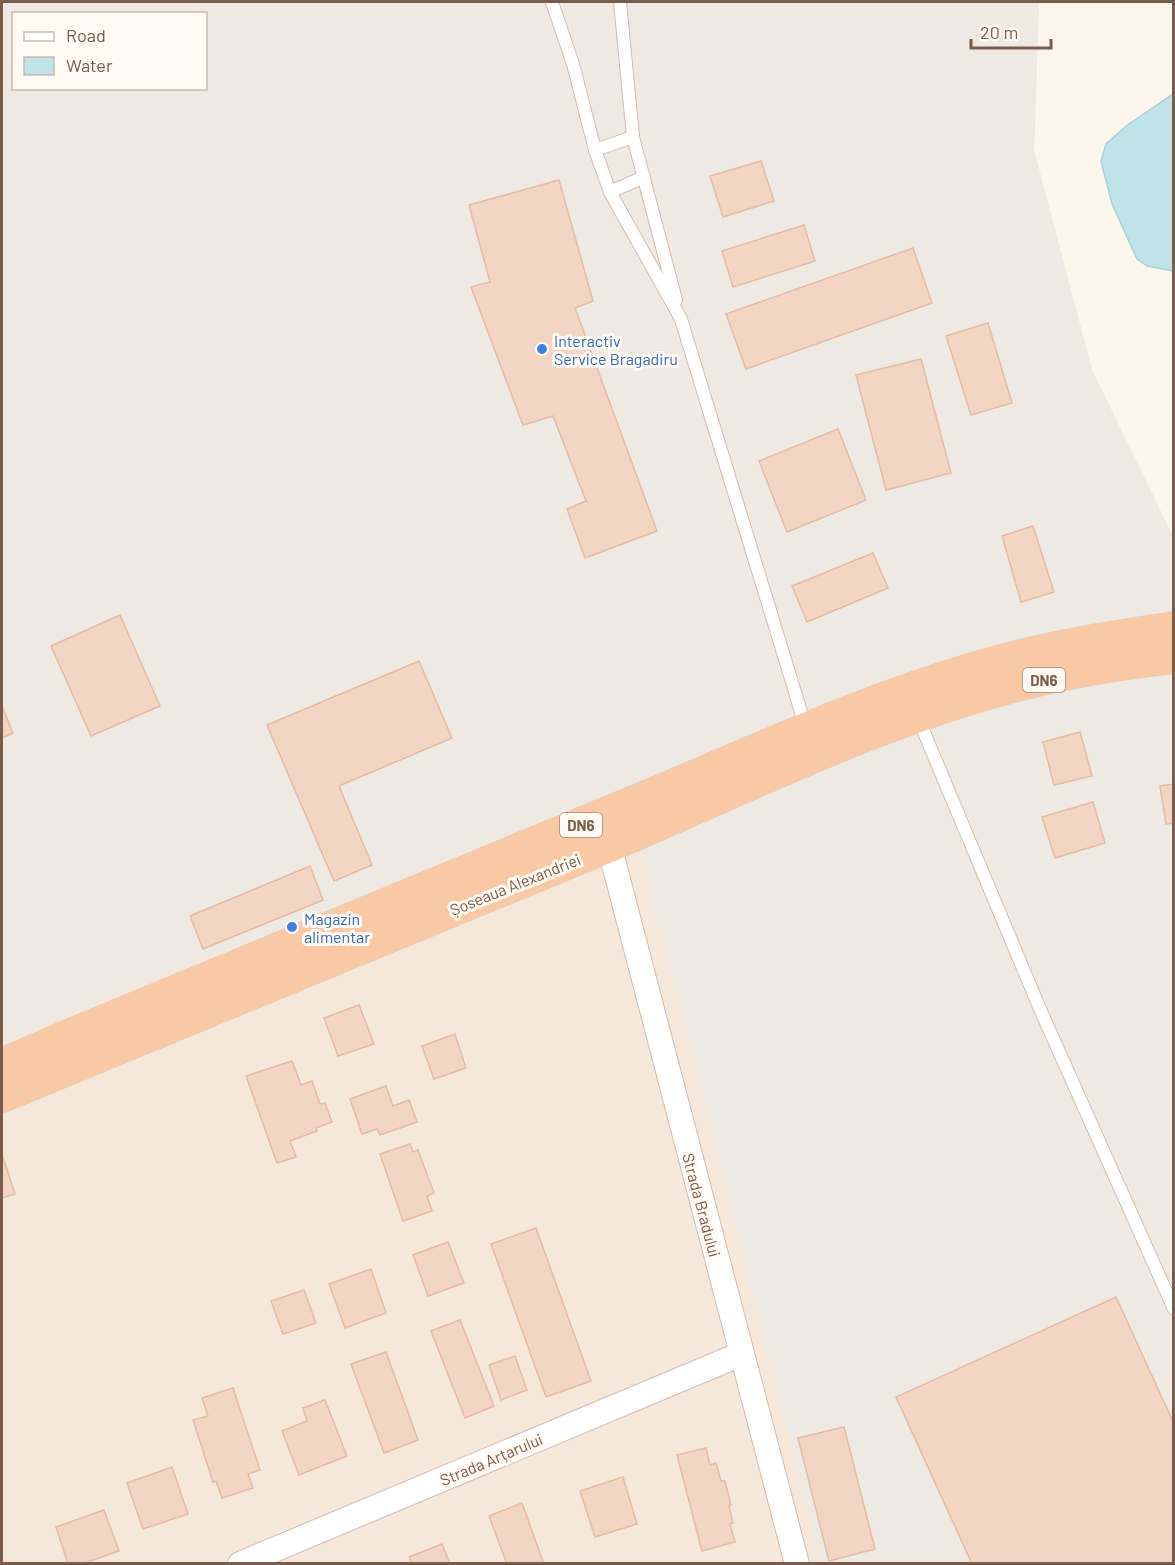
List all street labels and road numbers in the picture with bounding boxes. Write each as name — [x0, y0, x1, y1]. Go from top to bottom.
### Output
road number: DN6 — [1023, 668, 1065, 692]
road number: DN6 — [560, 813, 602, 837]
street label: Șoseaua Alexandriei — [447, 849, 583, 919]
street label: Strada Bradului — [679, 1151, 725, 1259]
street label: Strada Arțarului — [437, 1429, 545, 1489]

